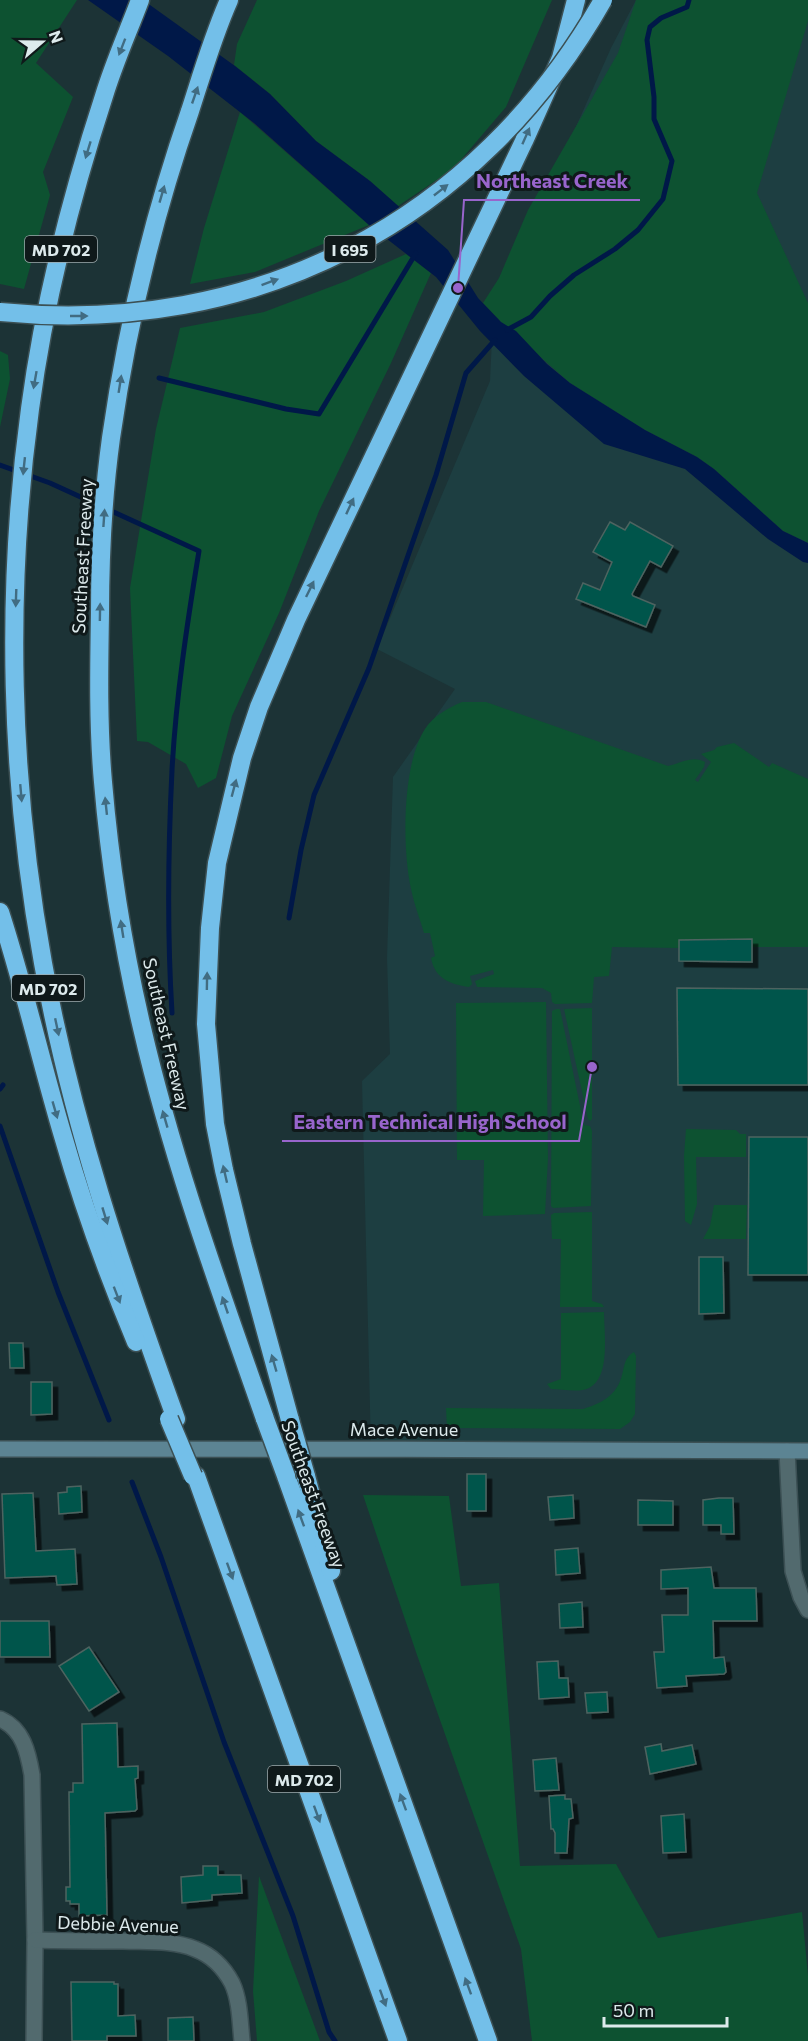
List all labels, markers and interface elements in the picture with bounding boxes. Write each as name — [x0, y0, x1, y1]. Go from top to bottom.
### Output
north arrow — [12, 12, 72, 72]
text: N — [46, 28, 68, 46]
one-way arrow — [117, 38, 126, 56]
one-way arrow — [191, 86, 200, 104]
one-way arrow — [521, 126, 531, 144]
one-way arrow — [83, 141, 92, 159]
callout: Northeast Creek — [464, 162, 640, 200]
text: Northeast Creek — [476, 168, 628, 192]
one-way arrow — [433, 184, 449, 197]
one-way arrow — [158, 185, 168, 203]
road number: MD 702 — [25, 236, 97, 262]
road number: I 695 — [324, 236, 376, 262]
one-way arrow — [262, 277, 280, 287]
one-way arrow — [70, 311, 89, 320]
one-way arrow — [30, 371, 39, 390]
one-way arrow — [115, 374, 124, 393]
one-way arrow — [19, 457, 29, 476]
street label: Southeast Freeway — [67, 478, 97, 634]
one-way arrow — [346, 497, 355, 514]
one-way arrow — [99, 508, 108, 527]
one-way arrow — [306, 581, 315, 598]
one-way arrow — [11, 589, 20, 608]
one-way arrow — [95, 602, 104, 621]
one-way arrow — [230, 779, 240, 797]
one-way arrow — [16, 783, 26, 802]
one-way arrow — [101, 797, 110, 816]
one-way arrow — [118, 919, 127, 938]
street label: Southeast Freeway — [139, 956, 195, 1112]
one-way arrow — [202, 971, 212, 990]
road number: MD 702 — [12, 975, 84, 1001]
one-way arrow — [52, 1018, 62, 1036]
one-way arrow — [51, 1101, 61, 1119]
callout: Eastern Technical High School — [282, 1103, 579, 1141]
text: Eastern Technical High School — [293, 1109, 567, 1133]
one-way arrow — [160, 1110, 169, 1128]
one-way arrow — [220, 1165, 230, 1184]
one-way arrow — [101, 1207, 110, 1225]
one-way arrow — [112, 1286, 122, 1304]
one-way arrow — [220, 1296, 229, 1314]
one-way arrow — [269, 1354, 278, 1372]
street label: Southeast Freeway — [277, 1417, 351, 1571]
street label: Mace Avenue — [350, 1418, 458, 1440]
one-way arrow — [295, 1509, 305, 1527]
one-way arrow — [226, 1562, 236, 1580]
road number: MD 702 — [268, 1766, 340, 1792]
one-way arrow — [397, 1793, 407, 1811]
one-way arrow — [313, 1805, 323, 1823]
street label: Debbie Avenue — [57, 1911, 179, 1937]
one-way arrow — [463, 1977, 473, 1995]
one-way arrow — [378, 1989, 388, 2007]
scale bar — [604, 1990, 727, 2028]
text: 50 m — [613, 1999, 654, 2021]

